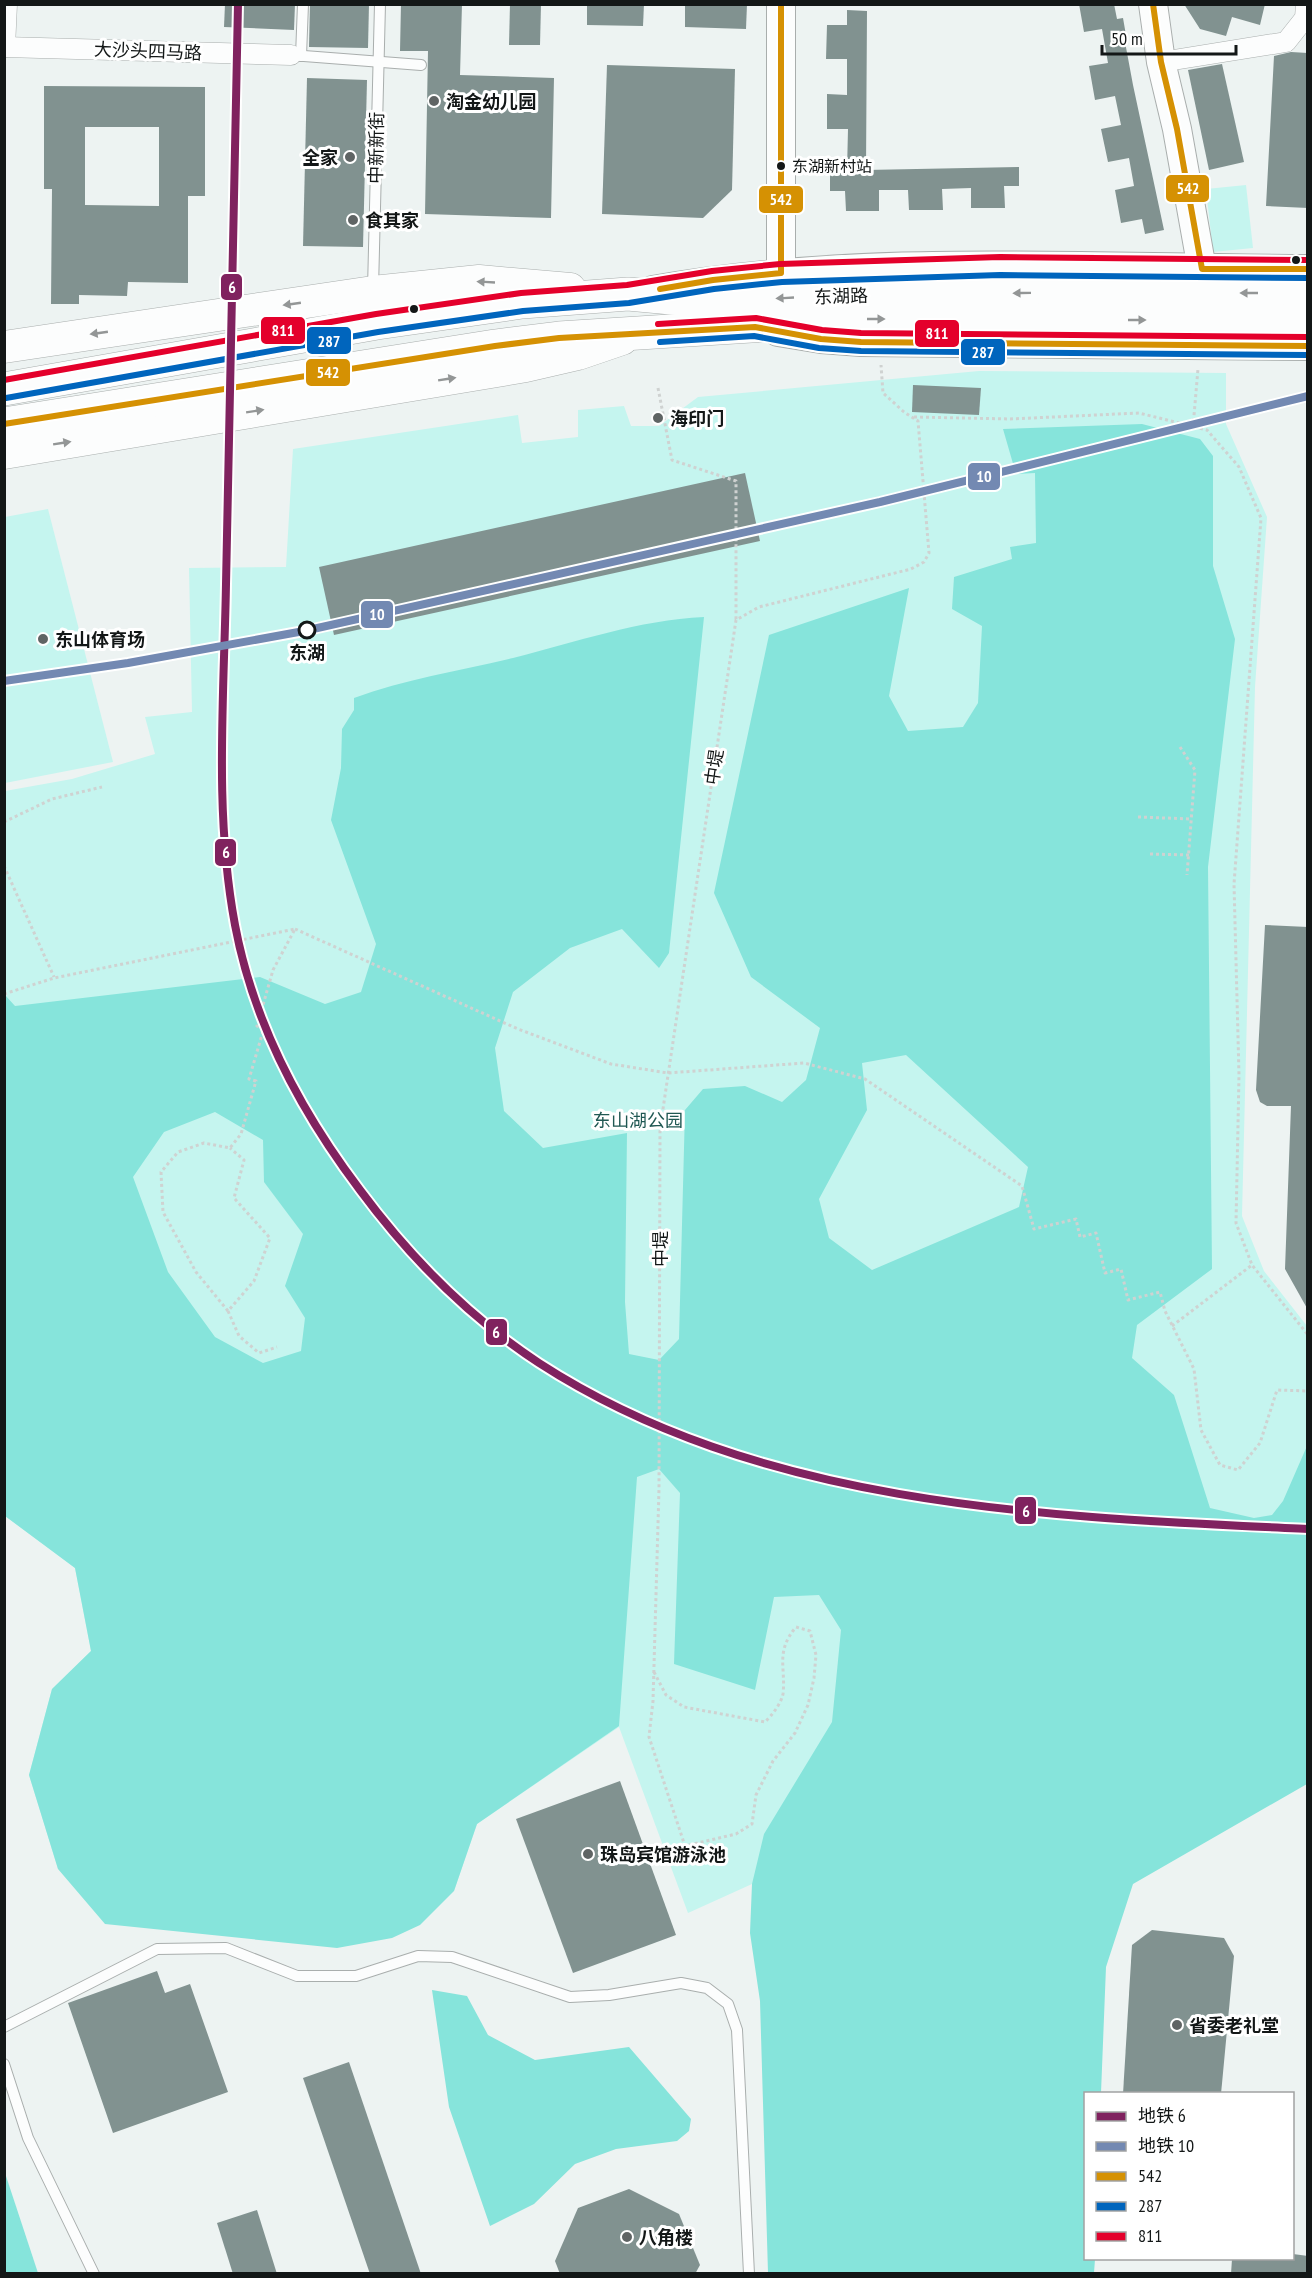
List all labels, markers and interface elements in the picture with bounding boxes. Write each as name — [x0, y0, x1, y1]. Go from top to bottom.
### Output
scale bar — [1102, 18, 1236, 56]
text: 50 m — [1111, 27, 1143, 50]
street label: 大沙头四马路 — [94, 38, 202, 64]
place label: 淘金幼儿园 — [446, 90, 536, 113]
marker: 淘金幼儿园 — [427, 94, 441, 108]
street label: 中新新街 — [364, 112, 388, 184]
place label: 全家 — [302, 146, 338, 169]
marker: 全家 — [343, 150, 357, 164]
place label: 东湖新村站 — [792, 156, 872, 176]
marker: 东湖新村站 — [775, 160, 787, 172]
line badge: 542 — [1165, 174, 1210, 203]
text: 542 — [1177, 178, 1199, 198]
line badge: 542 — [758, 185, 804, 214]
text: 542 — [770, 189, 792, 209]
place label: 食其家 — [365, 209, 419, 232]
marker: 食其家 — [346, 213, 360, 227]
unlabelled marker — [1290, 254, 1302, 266]
line badge: 6 — [220, 273, 243, 301]
text: 6 — [228, 277, 236, 297]
one-way arrow — [476, 277, 495, 286]
street label: 东湖路 — [814, 284, 868, 308]
one-way arrow — [1013, 288, 1032, 298]
one-way arrow — [1240, 288, 1259, 298]
one-way arrow — [776, 293, 795, 302]
one-way arrow — [283, 300, 302, 309]
unlabelled marker — [408, 303, 420, 315]
one-way arrow — [867, 314, 886, 324]
one-way arrow — [1128, 315, 1147, 325]
line badge: 811 — [260, 316, 306, 345]
line badge: 811 — [914, 319, 960, 348]
text: 811 — [272, 320, 294, 340]
text: 811 — [926, 323, 948, 343]
line badge: 287 — [306, 326, 352, 355]
one-way arrow — [90, 329, 109, 338]
text: 287 — [318, 331, 340, 351]
line badge: 287 — [960, 338, 1006, 366]
text: 287 — [972, 342, 994, 362]
line badge: 542 — [305, 358, 351, 387]
text: 542 — [317, 362, 339, 382]
one-way arrow — [438, 375, 457, 384]
one-way arrow — [245, 406, 264, 415]
place label: 海印门 — [670, 407, 724, 430]
marker: 海印门 — [651, 411, 665, 425]
one-way arrow — [53, 438, 72, 447]
line badge: 10 — [967, 462, 1001, 491]
text: 10 — [976, 466, 992, 486]
line badge: 10 — [360, 600, 394, 629]
text: 10 — [369, 604, 385, 624]
marker: 东湖 — [298, 621, 316, 639]
place label: 东山体育场 — [55, 628, 145, 651]
marker: 东山体育场 — [36, 632, 50, 646]
place label: 东湖 — [289, 641, 325, 664]
street label: 中堤 — [700, 748, 728, 786]
line badge: 6 — [214, 838, 237, 867]
text: 6 — [222, 842, 230, 862]
park label: 东山湖公园 — [593, 1109, 683, 1132]
street label: 中堤 — [649, 1231, 672, 1267]
line badge: 6 — [485, 1318, 508, 1346]
text: 6 — [492, 1322, 500, 1342]
line badge: 6 — [1014, 1496, 1037, 1525]
text: 6 — [1022, 1501, 1030, 1521]
place label: 珠岛宾馆游泳池 — [600, 1843, 726, 1866]
marker: 珠岛宾馆游泳池 — [581, 1847, 595, 1861]
place label: 省委老礼堂 — [1189, 2014, 1279, 2037]
marker: 省委老礼堂 — [1170, 2018, 1184, 2032]
legend — [1084, 2092, 1294, 2260]
text: 地铁 6 — [1138, 2104, 1186, 2127]
text: 地铁 10 — [1138, 2134, 1194, 2157]
text: 542 — [1138, 2164, 1162, 2187]
text: 287 — [1138, 2194, 1162, 2217]
text: 811 — [1138, 2224, 1162, 2247]
place label: 八角楼 — [639, 2226, 693, 2249]
marker: 八角楼 — [620, 2230, 634, 2244]

